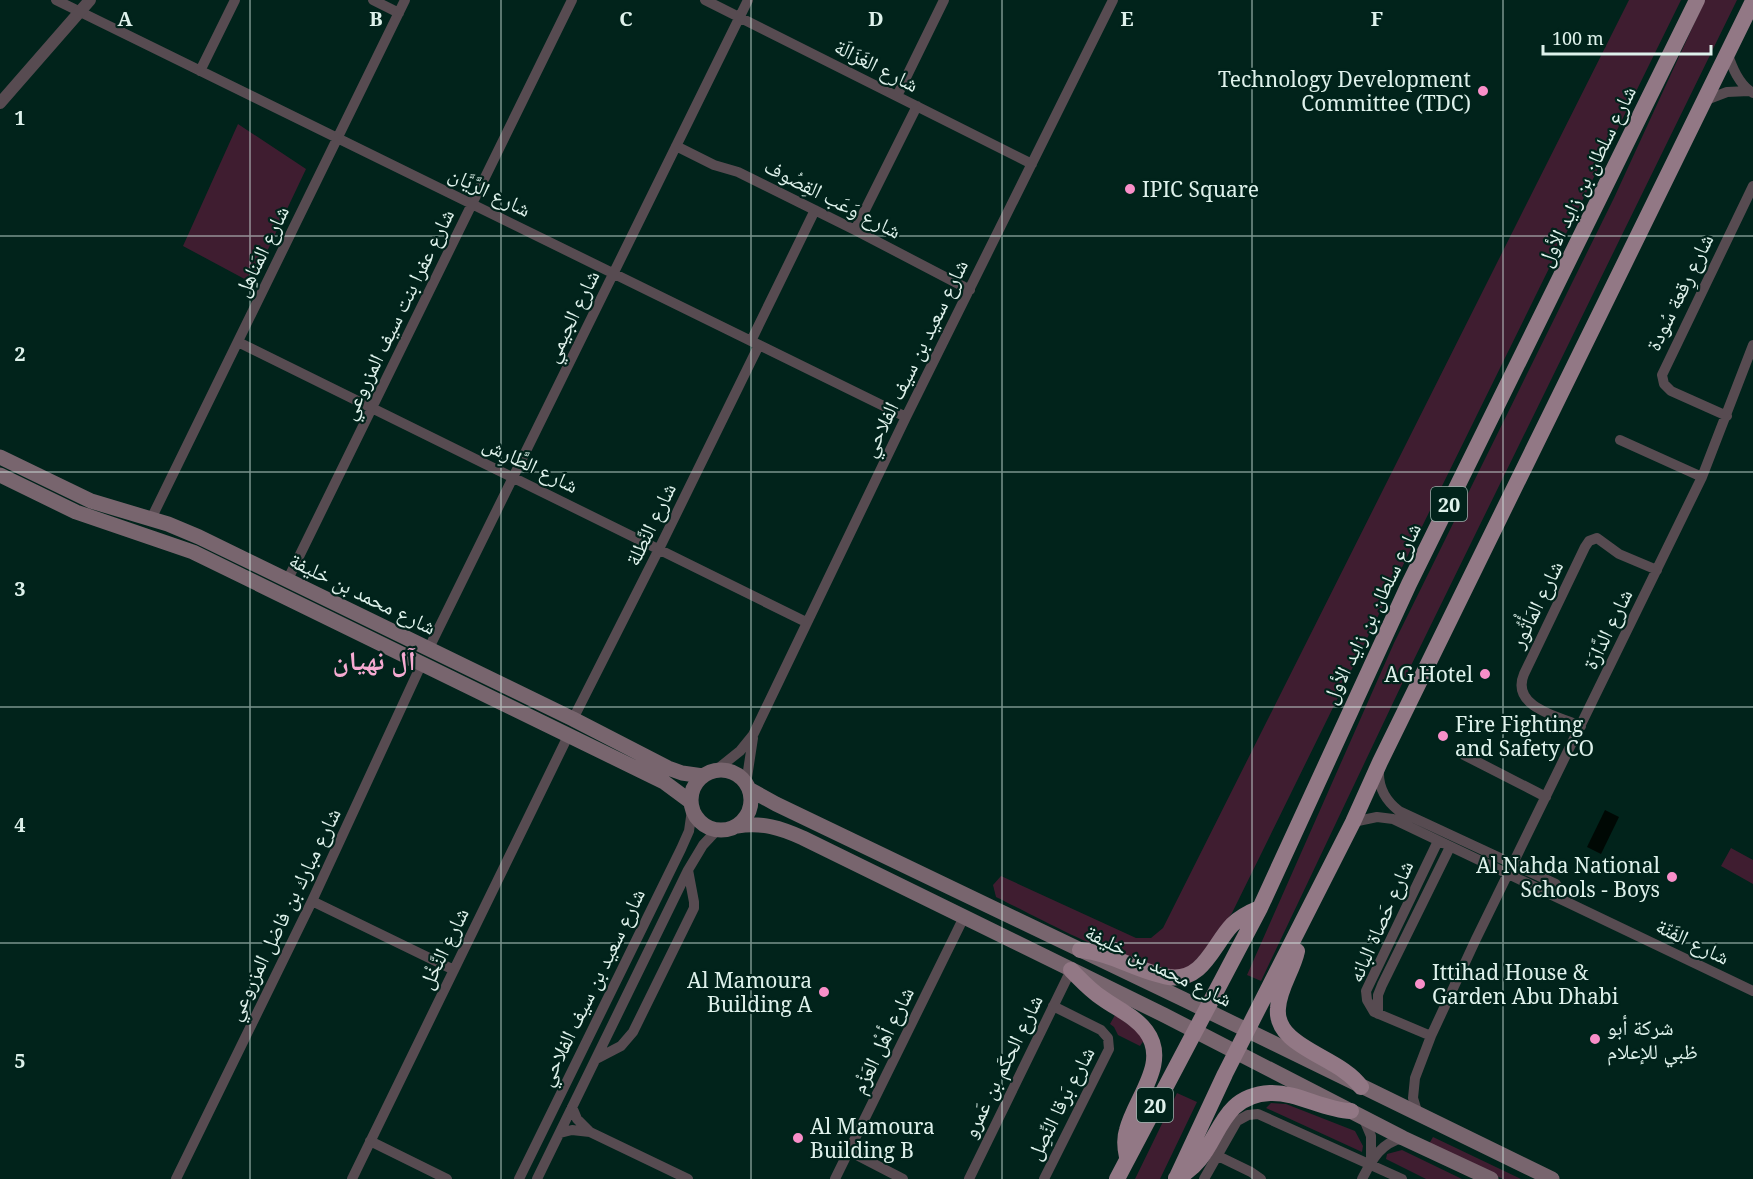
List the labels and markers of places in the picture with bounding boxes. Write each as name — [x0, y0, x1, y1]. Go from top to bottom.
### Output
place label: Technology Development Committee (TDC) — [1218, 65, 1471, 117]
marker: Technology Development Committee (TDC) — [1476, 84, 1490, 98]
place label: IPIC Square — [1142, 175, 1259, 203]
marker: IPIC Square — [1123, 182, 1137, 196]
place label: AG Hotel — [1384, 660, 1473, 688]
marker: AG Hotel — [1478, 667, 1492, 681]
place label: Fire Fighting and Safety CO — [1455, 710, 1594, 762]
marker: Fire Fighting and Safety CO — [1436, 729, 1450, 743]
place label: Al Nahda National Schools - Boys — [1476, 851, 1660, 903]
marker: Al Nahda National Schools - Boys — [1665, 870, 1679, 884]
place label: Ittihad House & Garden Abu Dhabi — [1432, 958, 1619, 1010]
place label: Al Mamoura Building A — [687, 966, 812, 1018]
marker: Ittihad House & Garden Abu Dhabi — [1413, 977, 1427, 991]
marker: Al Mamoura Building A — [817, 985, 831, 999]
place label: شركة أبو ظبي للإعلام — [1607, 1013, 1698, 1068]
marker: شركة أبو ظبي للإعلام — [1588, 1032, 1602, 1046]
place label: Al Mamoura Building B — [810, 1112, 935, 1164]
marker: Al Mamoura Building B — [791, 1131, 805, 1145]

